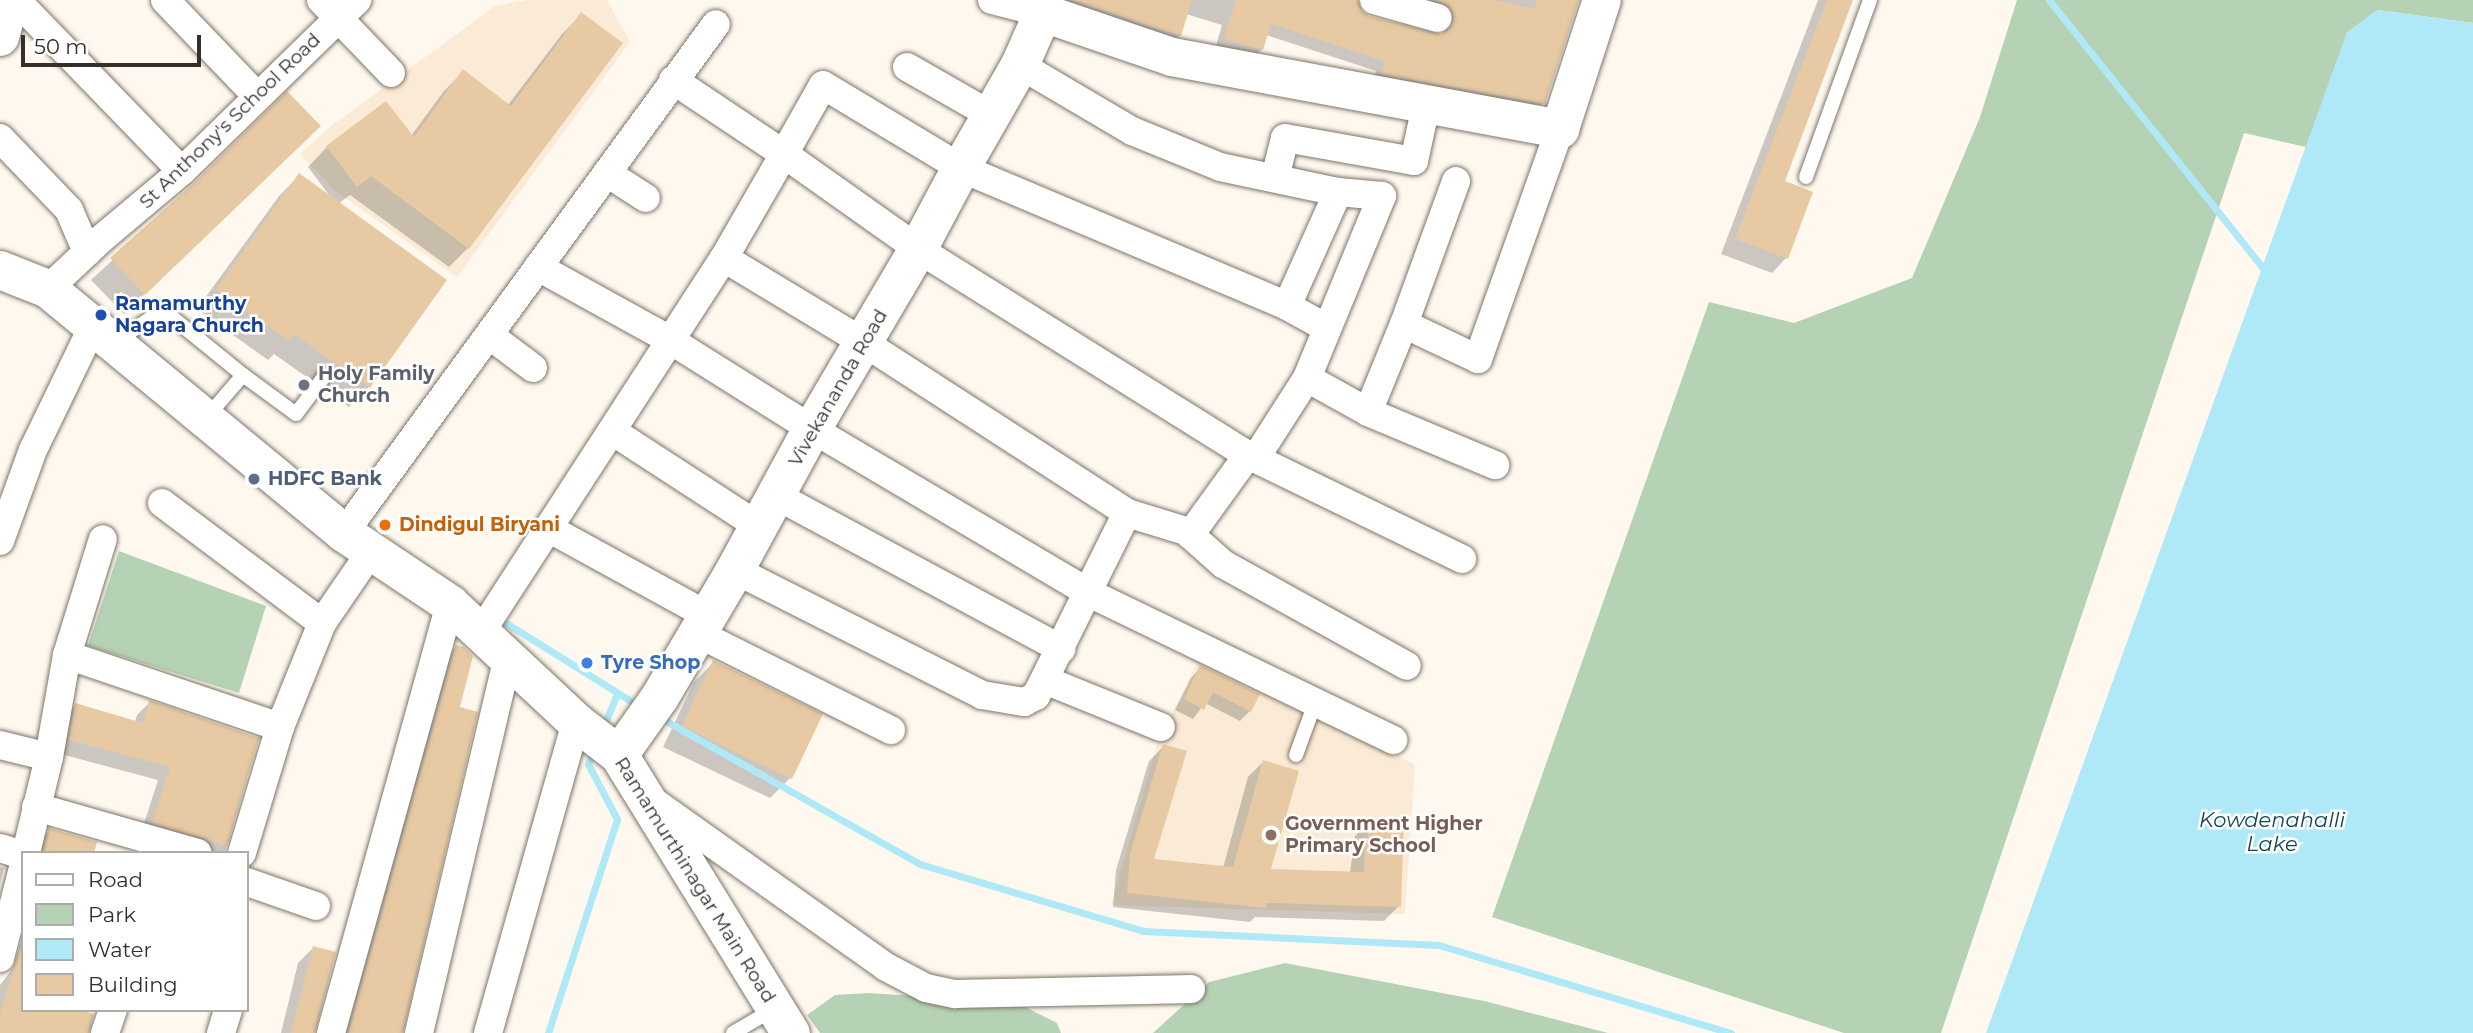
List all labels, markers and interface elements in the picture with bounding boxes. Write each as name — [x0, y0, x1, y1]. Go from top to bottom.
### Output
scale bar — [24, 21, 205, 65]
street label: St Anthony's School Road — [135, 28, 325, 214]
text: 50 m — [34, 34, 88, 59]
place label: Ramamurthy Nagara Church — [115, 293, 264, 337]
street label: Vivekananda Road — [784, 305, 892, 471]
marker: Ramamurthy Nagara Church — [93, 307, 109, 323]
place label: Holy Family Church — [318, 363, 435, 407]
marker: Holy Family Church — [296, 377, 312, 393]
place label: HDFC Bank — [268, 468, 382, 490]
marker: HDFC Bank — [246, 471, 262, 487]
place label: Dindigul Biryani — [399, 514, 560, 536]
marker: Dindigul Biryani — [377, 517, 393, 533]
place label: Tyre Shop — [601, 652, 700, 674]
marker: Tyre Shop — [579, 655, 595, 671]
street label: Ramamurthinagar Main Road — [610, 753, 780, 1007]
water label: Kowdenahalli Lake — [2199, 807, 2345, 857]
place label: Government Higher Primary School — [1285, 813, 1483, 857]
marker: Government Higher Primary School — [1263, 827, 1279, 843]
legend — [21, 851, 248, 1012]
text: Road — [88, 867, 143, 892]
text: Park — [88, 902, 136, 927]
text: Water — [88, 937, 152, 962]
text: Building — [88, 972, 178, 997]

